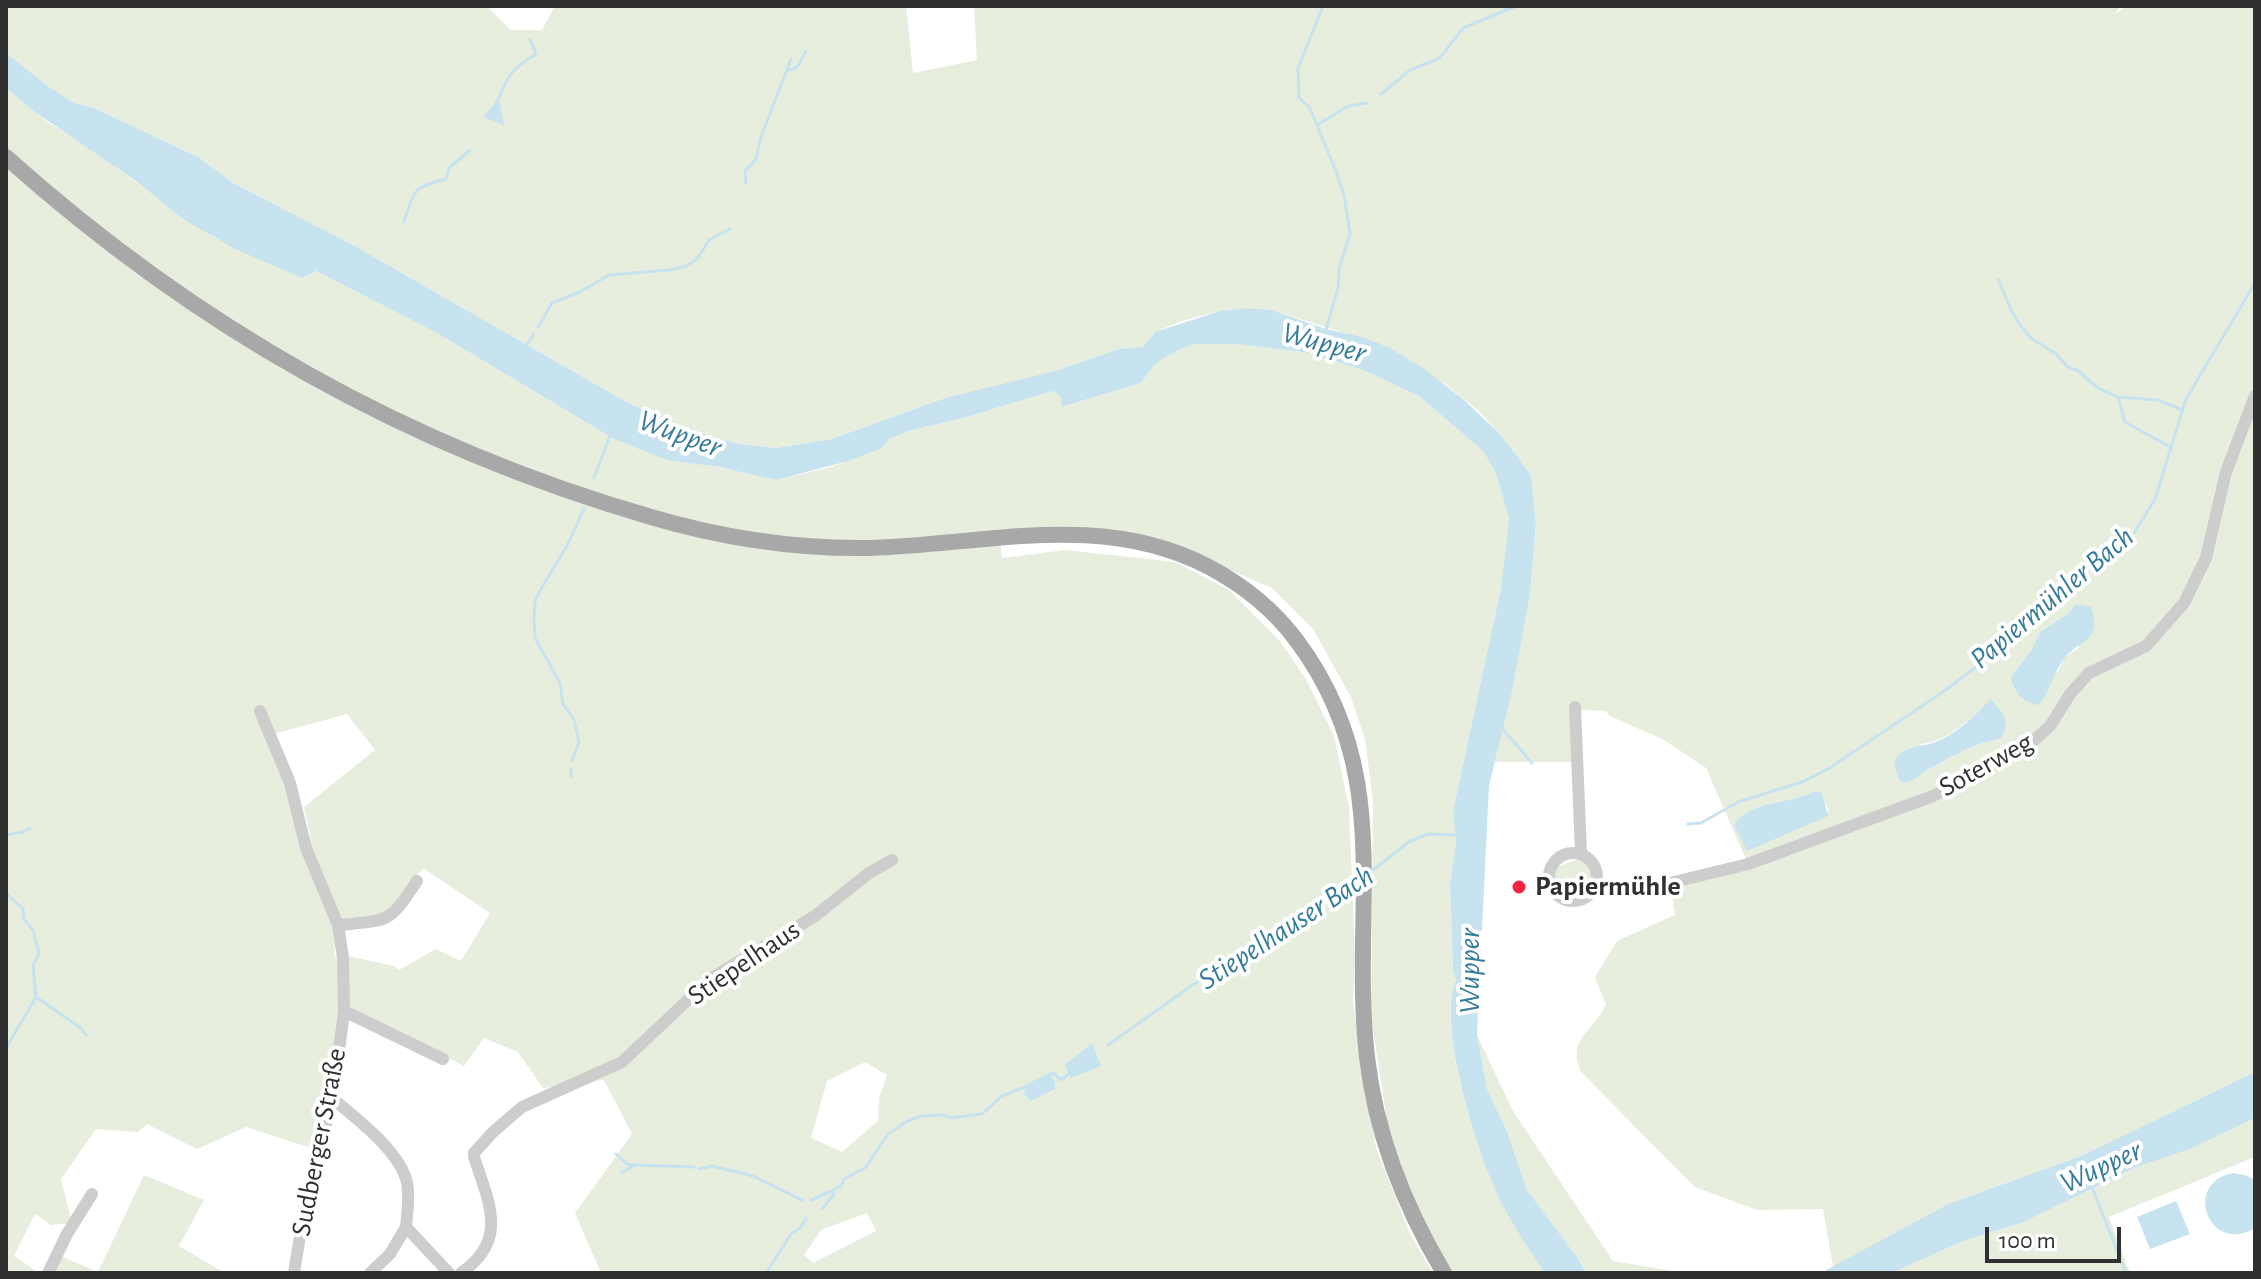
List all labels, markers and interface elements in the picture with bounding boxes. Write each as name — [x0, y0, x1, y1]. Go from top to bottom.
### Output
water label: Wupper — [1278, 315, 1370, 371]
water label: Wupper — [634, 402, 726, 466]
water label: Papiermühler Bach — [1963, 519, 2141, 677]
street label: Soterweg — [1933, 726, 2039, 804]
water label: Stiepelhauser Bach — [1192, 858, 1380, 998]
place label: Papiermühle — [1535, 870, 1681, 904]
marker: Papiermühle — [1510, 878, 1528, 896]
street label: Stiepelhaus — [682, 913, 806, 1013]
water label: Wupper — [1452, 928, 1488, 1014]
street label: Sudberger Straße — [284, 1045, 354, 1239]
water label: Wupper — [2055, 1133, 2147, 1201]
scale bar — [1989, 1211, 2125, 1261]
text: 100 m — [1999, 1229, 2056, 1253]

